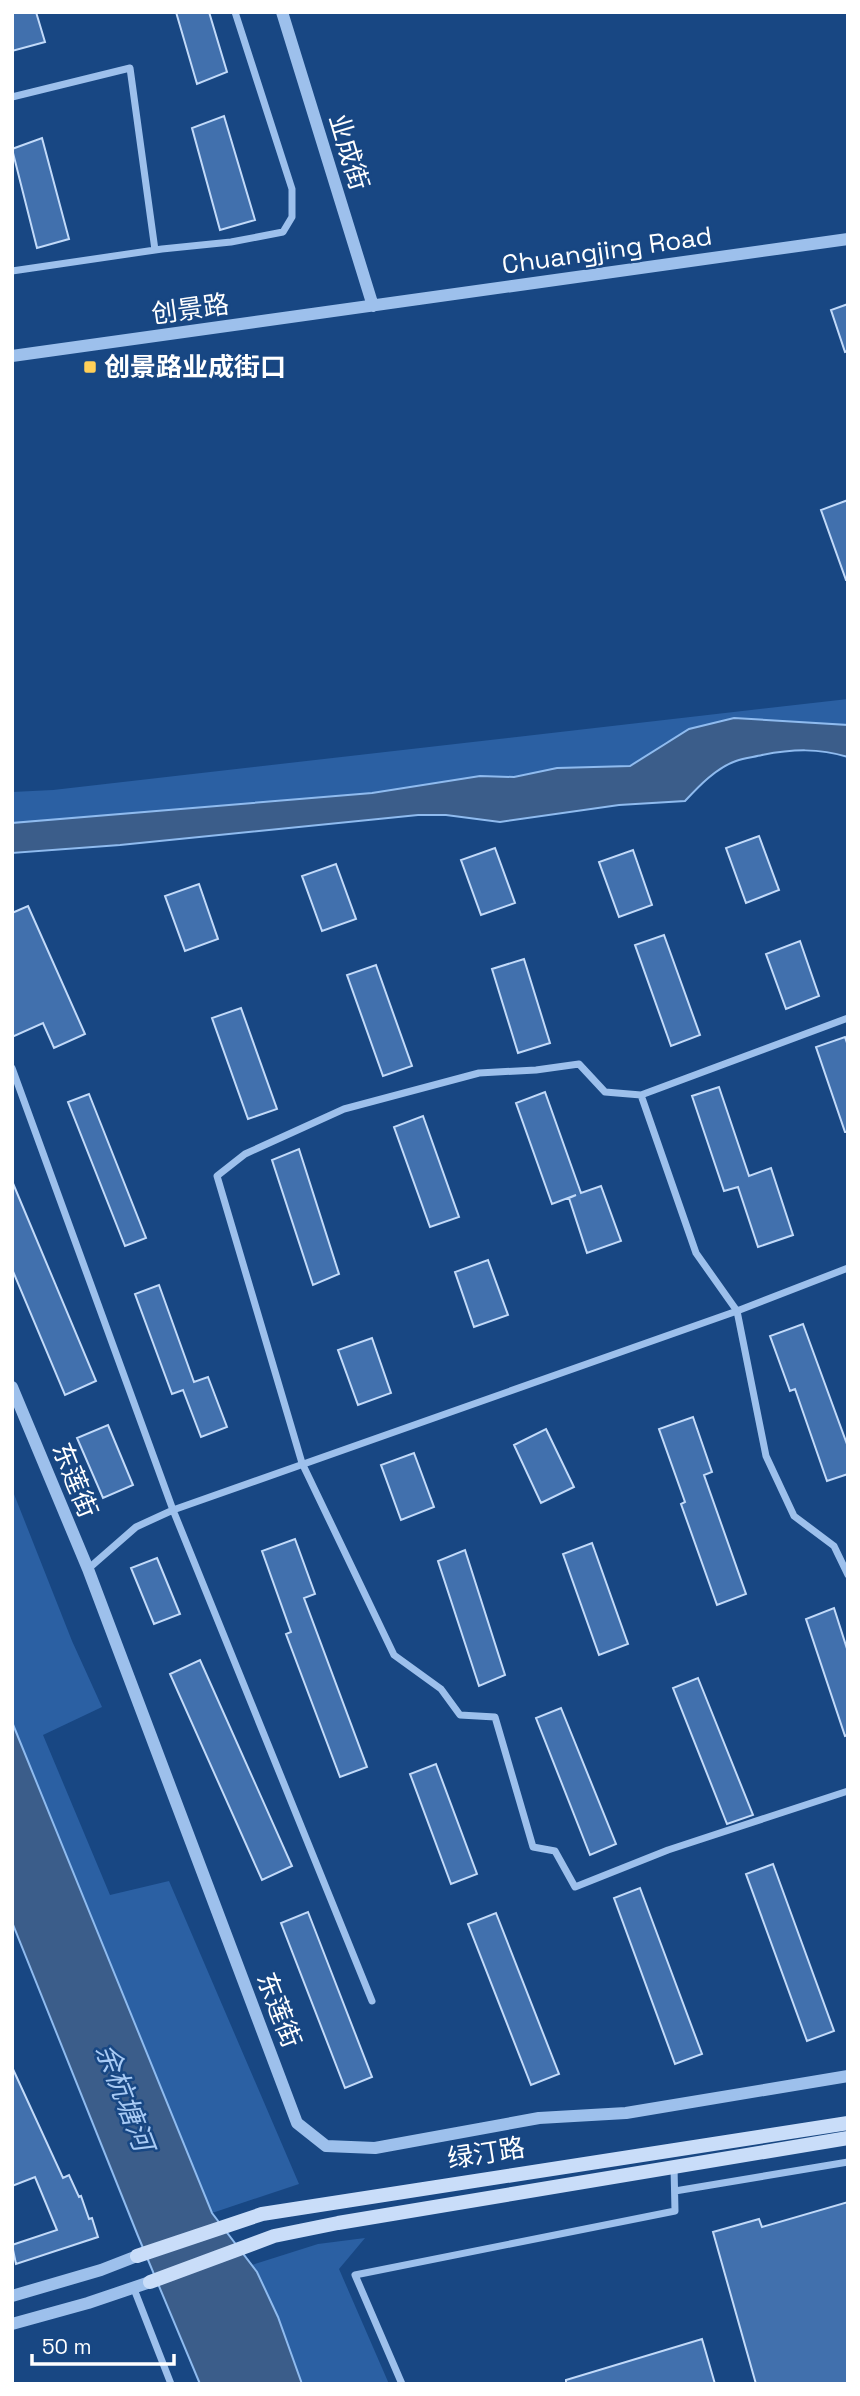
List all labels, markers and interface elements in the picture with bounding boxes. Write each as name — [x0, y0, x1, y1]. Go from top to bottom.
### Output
street label: 业成街 — [321, 110, 377, 194]
street label: Chuangjing Road — [500, 218, 714, 282]
street label: 创景路 — [149, 287, 231, 331]
place label: 创景路业成街口 — [104, 350, 286, 384]
marker: 创景路业成街口 — [82, 359, 98, 375]
street label: 东莲街 — [45, 1437, 105, 1523]
street label: 东莲街 — [249, 1967, 309, 2053]
water label: 余杭塘河 — [88, 2038, 164, 2160]
street label: 绿汀路 — [445, 2130, 527, 2176]
scale bar — [32, 2322, 173, 2366]
text: 50 m — [42, 2333, 92, 2360]

